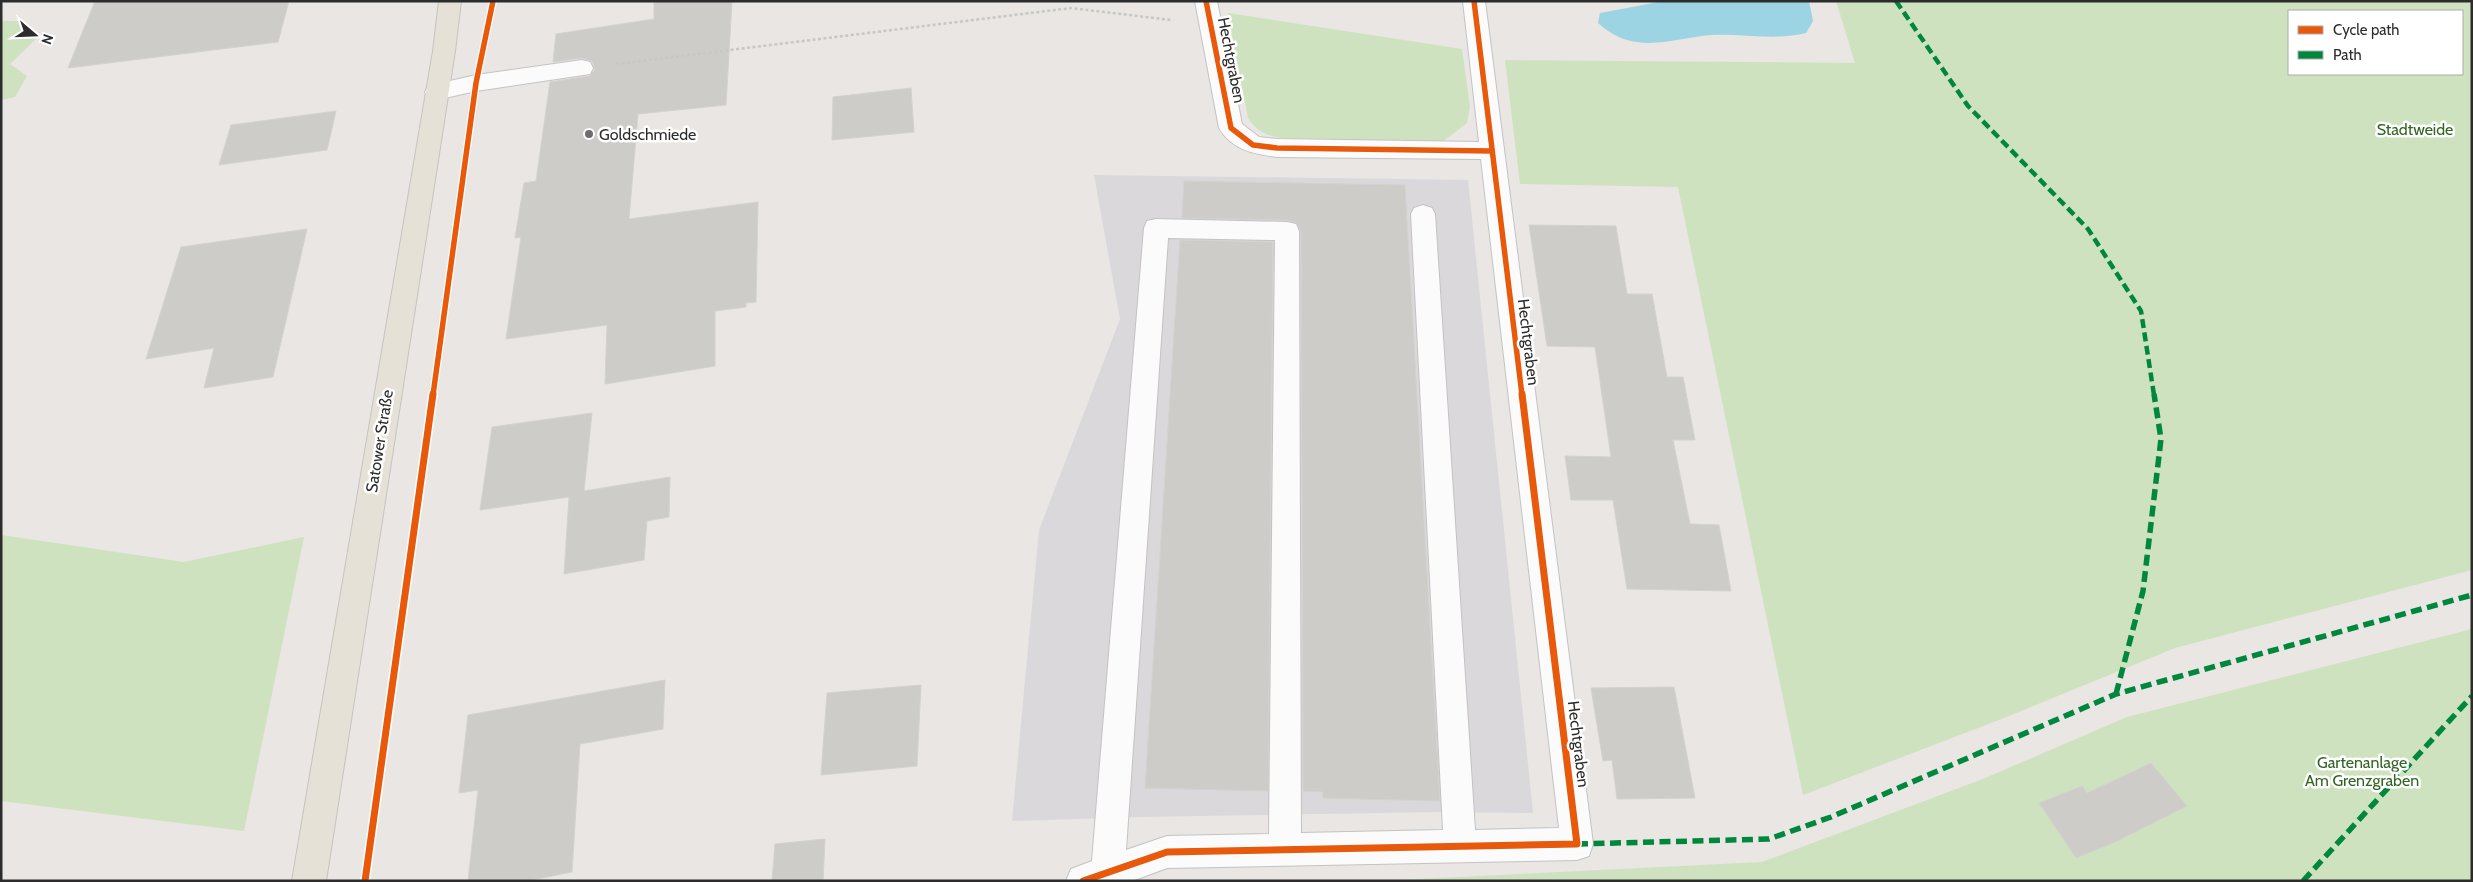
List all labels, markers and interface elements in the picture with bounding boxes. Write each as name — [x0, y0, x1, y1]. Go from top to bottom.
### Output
north arrow — [10, 10, 60, 60]
legend — [2288, 10, 2463, 75]
street label: Hechtgraben — [1214, 16, 1249, 105]
text: Cycle path — [2333, 21, 2399, 39]
text: N — [37, 32, 57, 47]
text: Path — [2333, 46, 2362, 64]
park label: Stadtweide — [2377, 120, 2453, 139]
place label: Goldschmiede — [599, 125, 696, 144]
marker: Goldschmiede — [583, 128, 595, 140]
street label: Hechtgraben — [1514, 298, 1543, 386]
street label: Satower Straße — [362, 388, 397, 494]
street label: Hechtgraben — [1564, 700, 1593, 788]
park label: Gartenanlage Am Grenzgraben — [2305, 753, 2419, 790]

